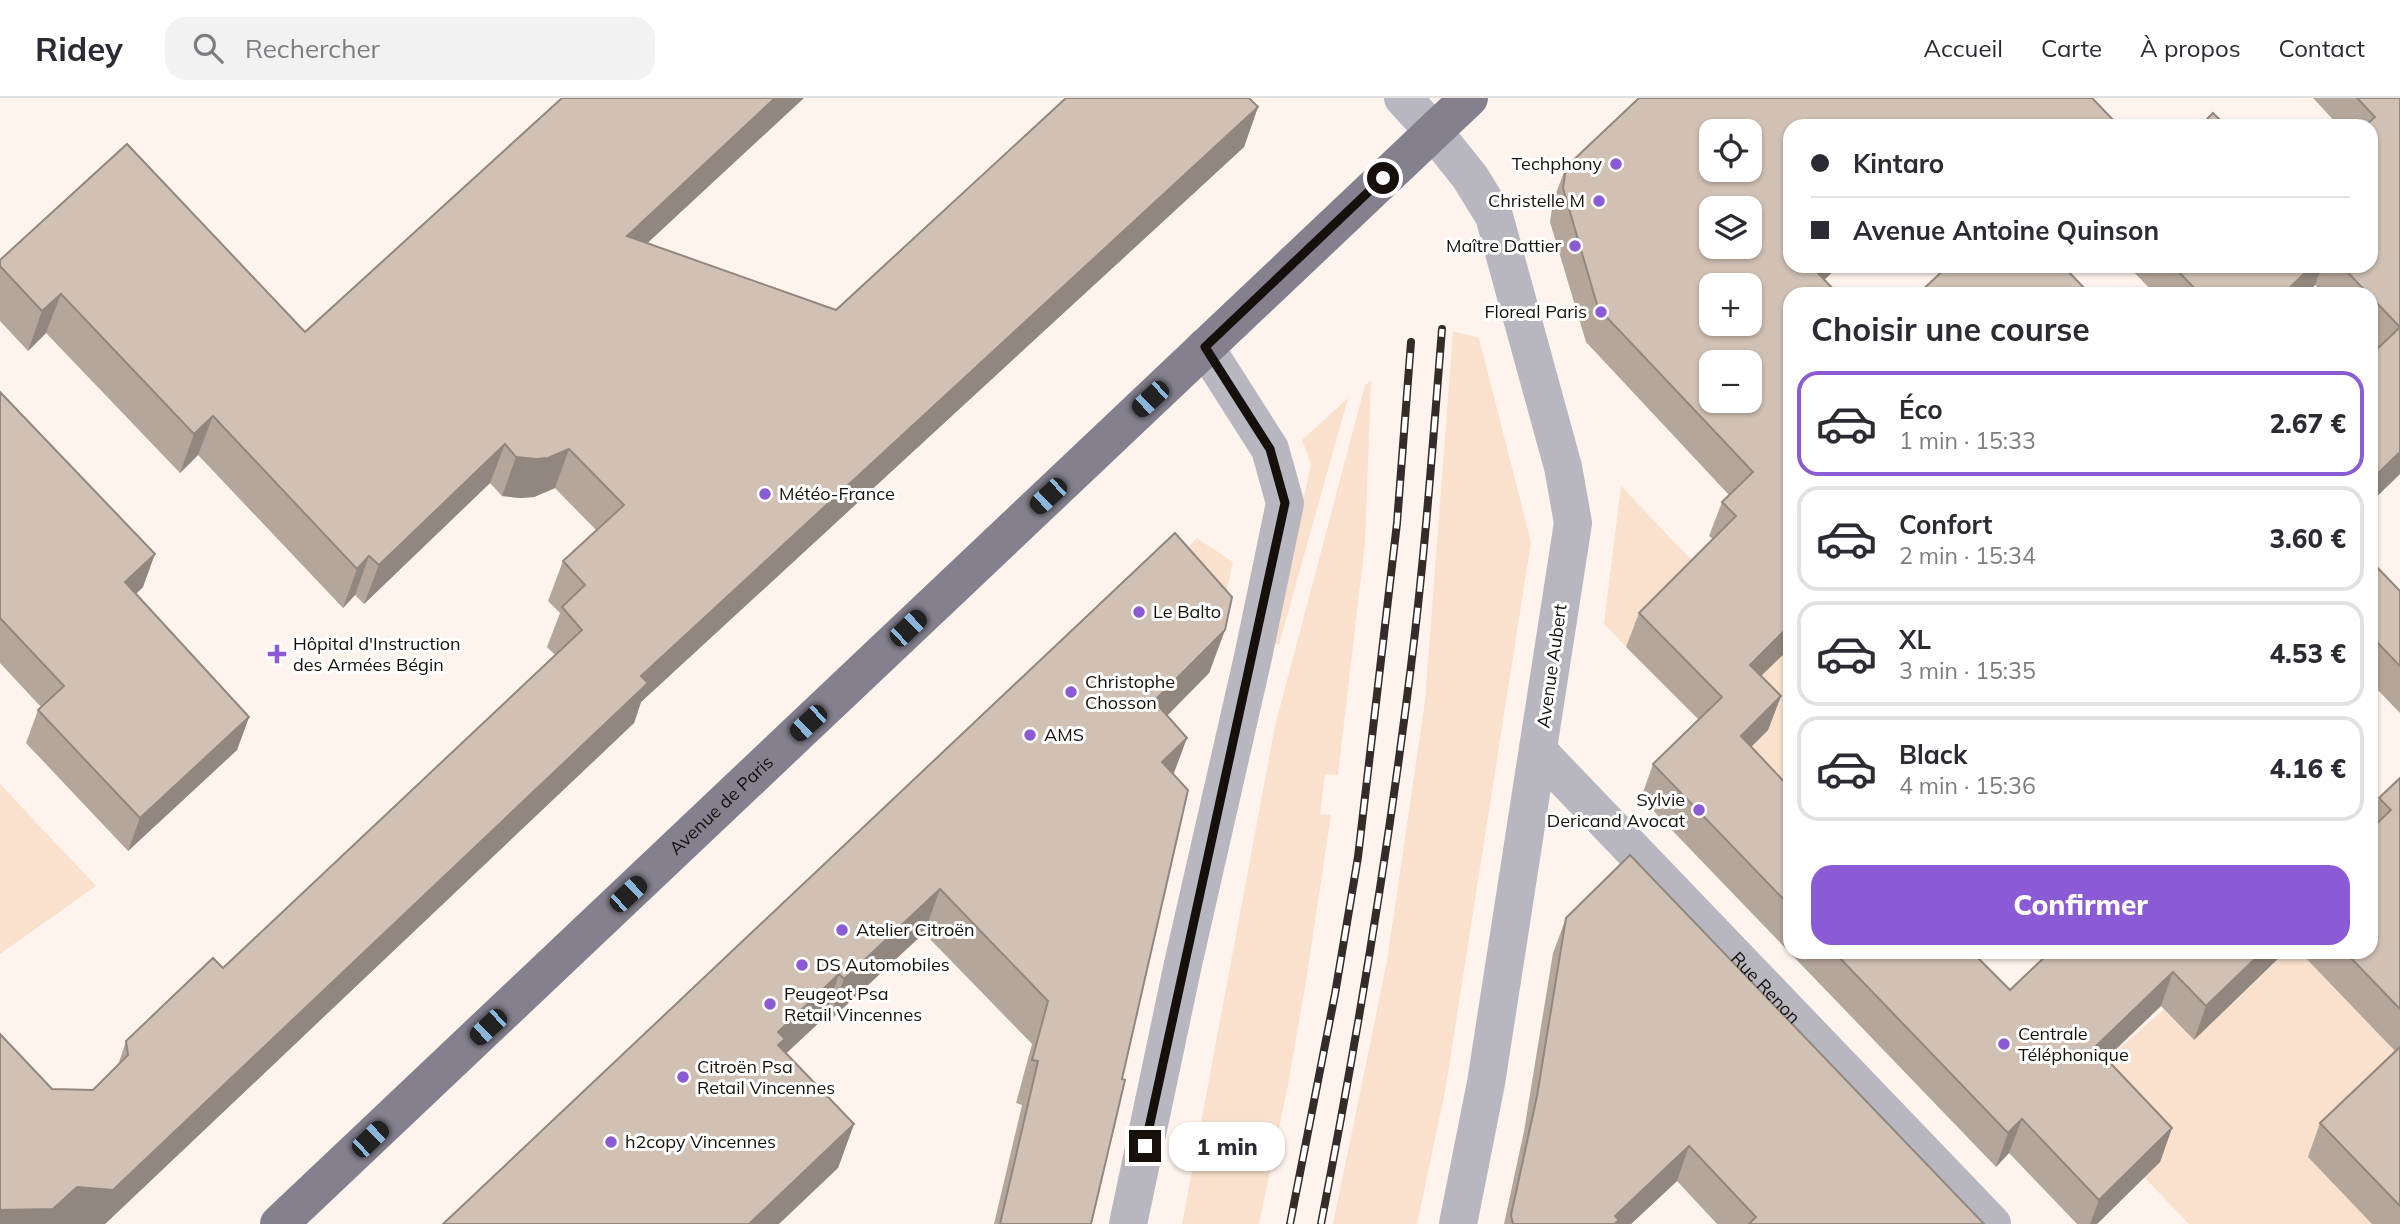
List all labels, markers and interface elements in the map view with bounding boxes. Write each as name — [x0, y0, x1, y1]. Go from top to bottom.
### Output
search box — [165, 17, 655, 80]
text: Ridey — [35, 28, 123, 69]
icon: search — [189, 29, 227, 67]
text: Rechercher — [245, 32, 380, 65]
text: Accueil — [1924, 33, 2003, 63]
text: Carte — [2041, 33, 2102, 63]
text: À propos — [2140, 33, 2241, 63]
text: Contact — [2279, 33, 2365, 63]
map controls — [1699, 119, 1762, 413]
button: locate — [1699, 119, 1762, 182]
text: Kintaro — [1853, 147, 1944, 180]
place label: Techphony — [1512, 152, 1602, 175]
marker: Techphony — [1608, 156, 1624, 172]
route start — [1367, 162, 1399, 194]
place label: Christelle M — [1488, 189, 1585, 212]
marker: Christelle M — [1591, 193, 1607, 209]
button: layers — [1699, 196, 1762, 259]
text: Avenue Antoine Quinson — [1853, 214, 2159, 247]
place label: Maître Dattier — [1446, 234, 1561, 257]
marker: Maître Dattier — [1567, 238, 1583, 254]
button: + — [1699, 273, 1762, 336]
place label: Floreal Paris — [1484, 300, 1587, 323]
marker: Floreal Paris — [1593, 304, 1609, 320]
text: Choisir une course — [1811, 309, 2090, 349]
button: − — [1699, 350, 1762, 413]
car — [1128, 377, 1173, 421]
icon: car — [1815, 392, 1878, 455]
text: Éco — [1899, 393, 1943, 426]
text: 2.67 € — [2270, 407, 2346, 440]
text: 1 min · 15:33 — [1899, 426, 2036, 455]
car — [1026, 474, 1071, 518]
place label: Météo-France — [779, 482, 895, 505]
marker: Météo-France — [757, 486, 773, 502]
icon: car — [1815, 507, 1878, 570]
text: Confort — [1899, 508, 1992, 541]
text: 3.60 € — [2270, 522, 2346, 555]
text: 2 min · 15:34 — [1899, 541, 2036, 570]
place label: Le Balto — [1153, 600, 1221, 623]
street label: Avenue Aubert — [1531, 602, 1572, 729]
marker: Le Balto — [1131, 604, 1147, 620]
car — [886, 606, 931, 650]
icon: car — [1815, 622, 1878, 685]
text: XL — [1899, 623, 1931, 656]
place label: Hôpital d'Instruction des Armées Bégin — [293, 632, 461, 676]
text: 4.53 € — [2270, 637, 2346, 670]
marker: Hôpital d'Instruction des Armées Bégin — [267, 644, 287, 664]
text: 3 min · 15:35 — [1899, 656, 2036, 685]
place label: Christophe Chosson — [1085, 670, 1175, 714]
marker: Christophe Chosson — [1063, 684, 1079, 700]
car — [786, 701, 831, 745]
place label: AMS — [1044, 723, 1084, 746]
marker: AMS — [1022, 727, 1038, 743]
icon: car — [1815, 737, 1878, 800]
text: Black — [1899, 738, 1967, 771]
street label: Avenue de Paris — [664, 750, 778, 860]
text: 4.16 € — [2270, 752, 2346, 785]
text: 4 min · 15:36 — [1899, 771, 2036, 800]
place label: Sylvie Dericand Avocat — [1547, 788, 1685, 832]
marker: Sylvie Dericand Avocat — [1691, 802, 1707, 818]
button: Confirmer — [1811, 865, 2350, 945]
car — [606, 872, 651, 916]
place label: Atelier Citroën — [856, 918, 975, 941]
marker: Atelier Citroën — [834, 922, 850, 938]
street label: Rue Renon — [1726, 947, 1806, 1028]
place label: DS Automobiles — [816, 953, 950, 976]
marker: DS Automobiles — [794, 957, 810, 973]
place label: Peugeot Psa Retail Vincennes — [784, 982, 922, 1026]
marker: Peugeot Psa Retail Vincennes — [762, 996, 778, 1012]
car — [466, 1005, 511, 1049]
place label: Centrale Téléphonique — [2018, 1022, 2129, 1066]
marker: Centrale Téléphonique — [1996, 1036, 2012, 1052]
place label: Citroën Psa Retail Vincennes — [697, 1055, 835, 1099]
marker: Citroën Psa Retail Vincennes — [675, 1069, 691, 1085]
car — [348, 1117, 393, 1161]
callout: 1 min — [1170, 1122, 1285, 1170]
place label: h2copy Vincennes — [625, 1130, 776, 1153]
route end — [1129, 1130, 1161, 1162]
text: 1 min — [1196, 1132, 1258, 1161]
marker: h2copy Vincennes — [603, 1134, 619, 1150]

